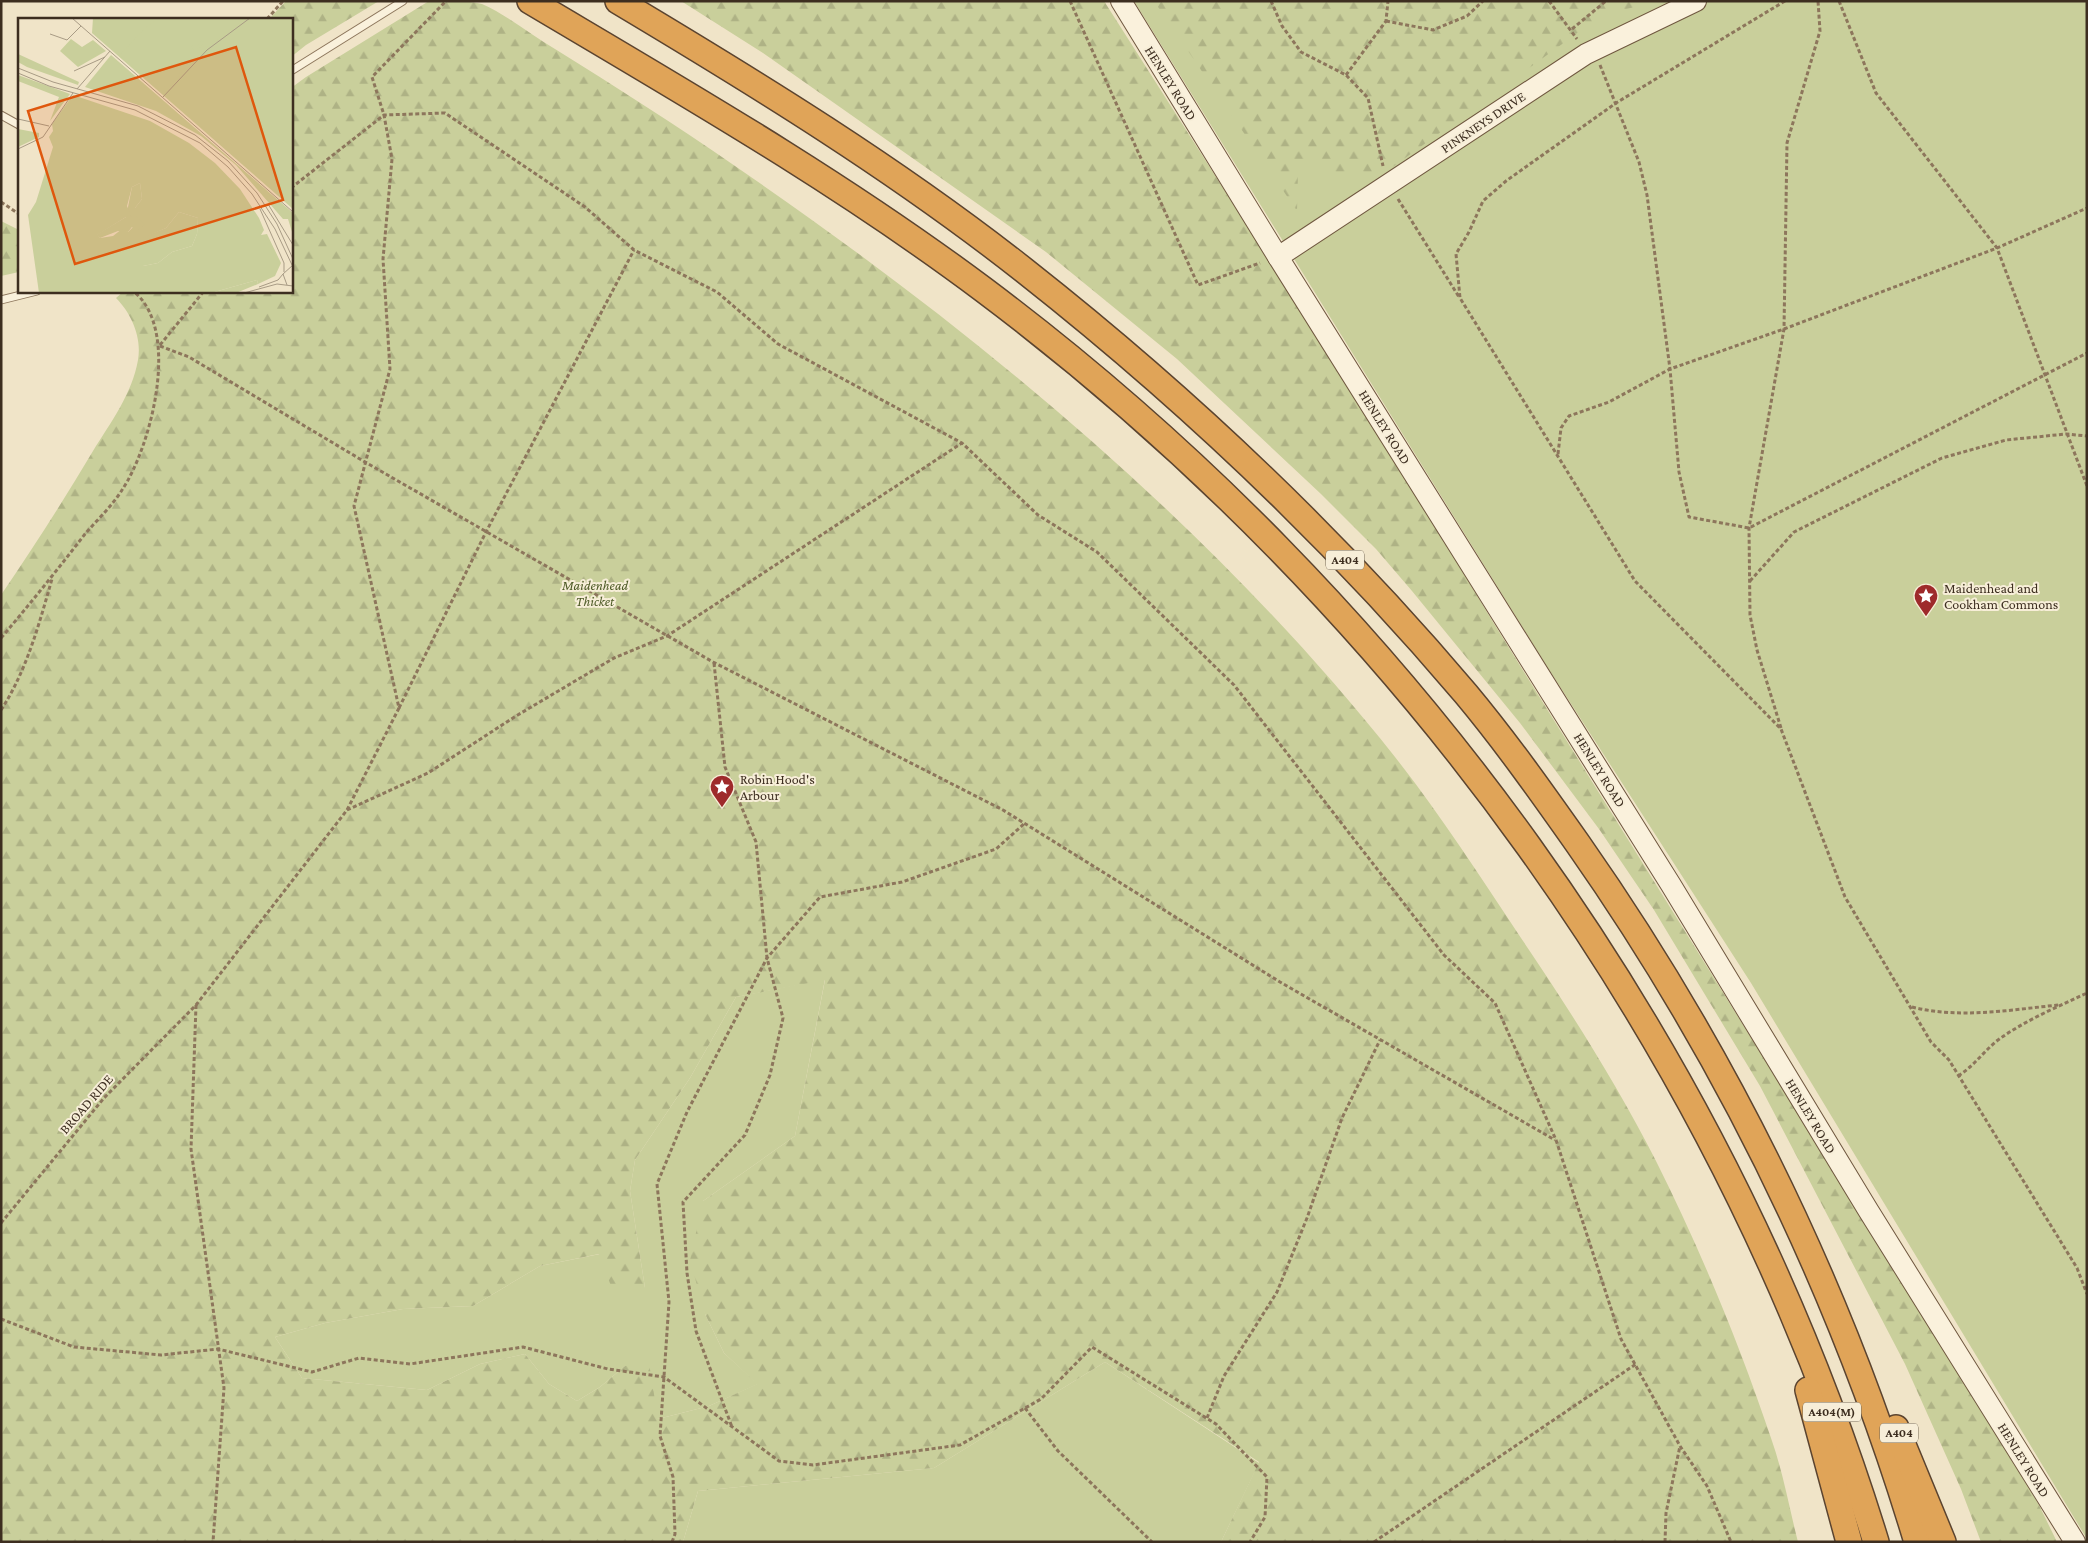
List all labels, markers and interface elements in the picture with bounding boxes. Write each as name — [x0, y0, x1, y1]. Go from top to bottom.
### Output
inset map — [18, 18, 292, 292]
street label: HENLEY ROAD — [1142, 43, 1200, 123]
street label: PINKNEYS DRIVE — [1438, 88, 1529, 156]
street label: HENLEY ROAD — [1356, 387, 1414, 467]
road number: A404 — [1326, 550, 1364, 570]
park label: Maidenhead Thicket — [561, 577, 629, 609]
place label: Maidenhead and Cookham Commons — [1944, 580, 2058, 612]
place icon: Maidenhead and Cookham Commons — [1913, 583, 1939, 617]
street label: HENLEY ROAD — [1571, 730, 1629, 810]
place label: Robin Hood's Arbour — [740, 771, 815, 803]
place icon: Robin Hood's Arbour — [709, 774, 735, 808]
street label: BROAD RIDE — [56, 1071, 116, 1137]
street label: HENLEY ROAD — [1782, 1076, 1840, 1156]
road number: A404(M) — [1803, 1402, 1861, 1421]
street label: HENLEY ROAD — [1995, 1420, 2053, 1500]
road number: A404 — [1880, 1424, 1918, 1442]

